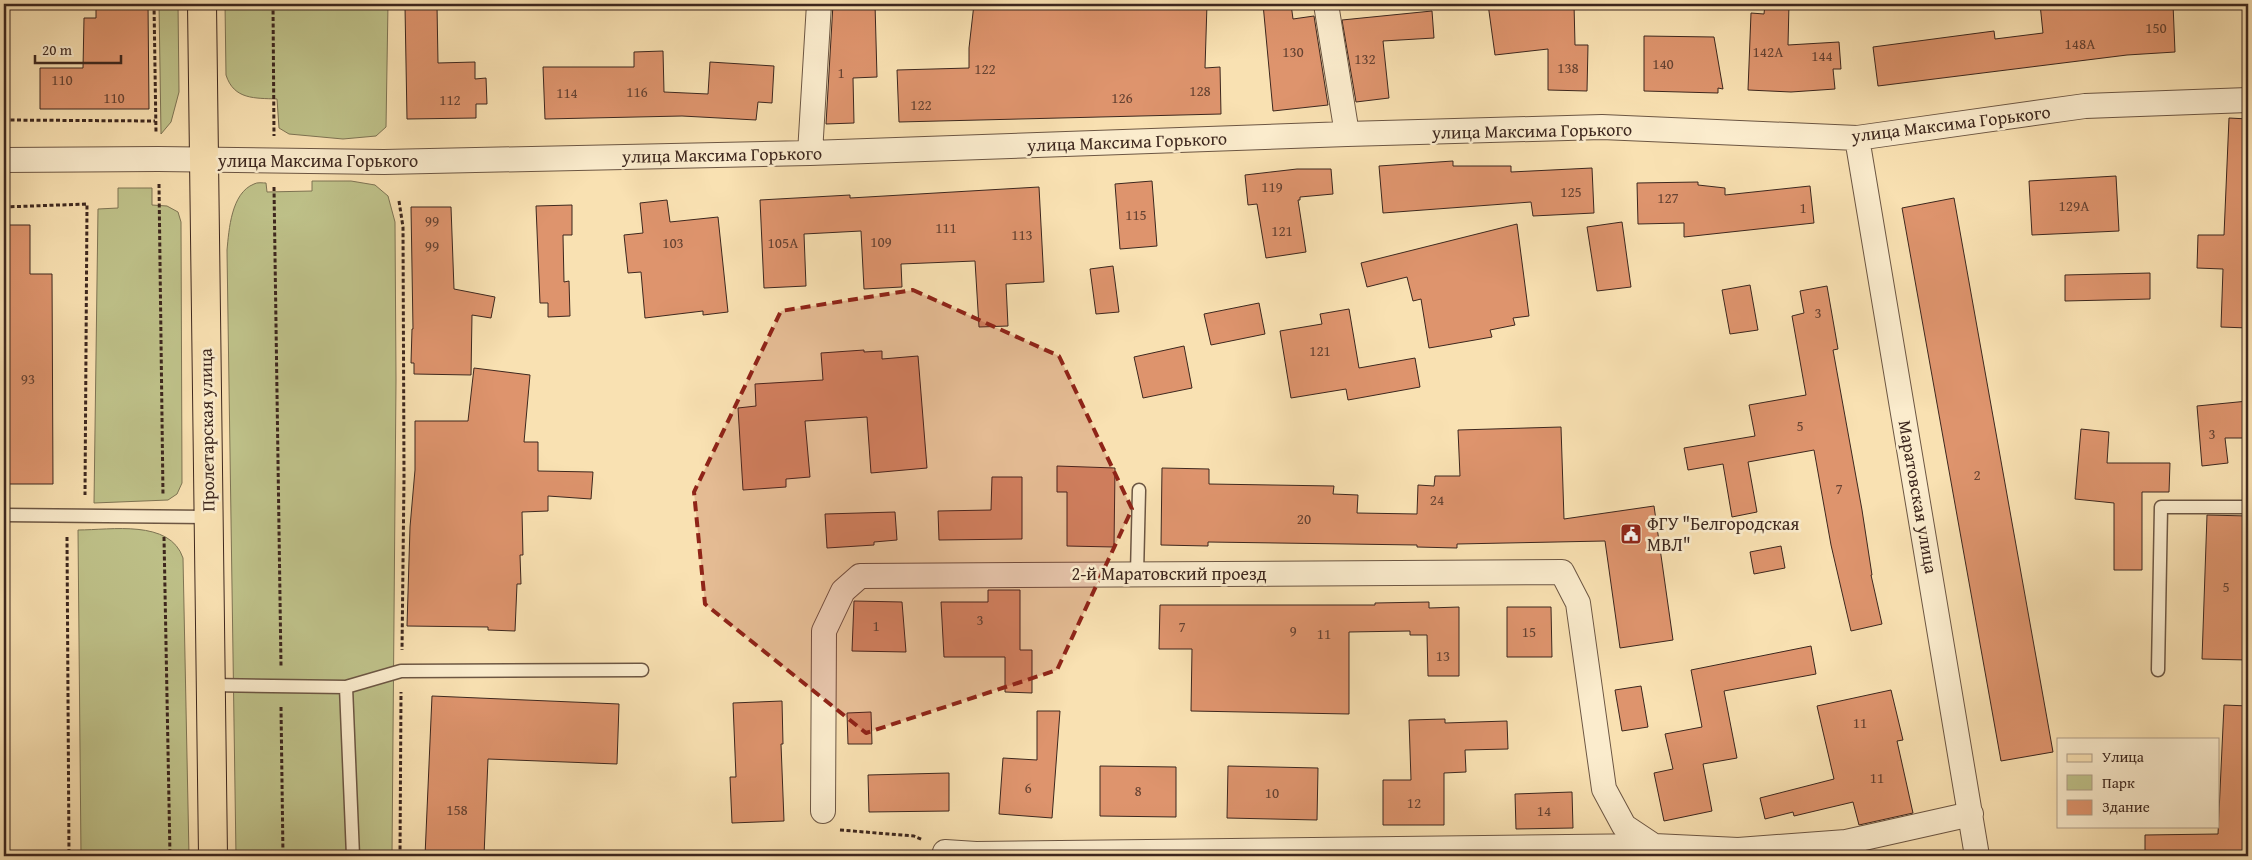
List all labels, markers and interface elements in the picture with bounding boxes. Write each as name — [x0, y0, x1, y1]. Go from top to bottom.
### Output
house number: 150 — [2145, 17, 2167, 38]
scale bar — [35, 32, 121, 64]
house number: 148А — [2065, 33, 2095, 54]
text: 20 m — [42, 39, 73, 60]
house number: 130 — [1282, 41, 1304, 62]
house number: 142А — [1753, 41, 1783, 62]
house number: 144 — [1811, 45, 1833, 66]
house number: 132 — [1354, 48, 1376, 69]
house number: 140 — [1652, 53, 1674, 74]
house number: 138 — [1557, 57, 1579, 78]
house number: 122 — [974, 58, 996, 79]
house number: 1 — [837, 62, 845, 83]
house number: 110 — [51, 69, 73, 90]
house number: 128 — [1189, 80, 1211, 101]
house number: 116 — [626, 81, 648, 102]
house number: 114 — [556, 82, 578, 103]
house number: 110 — [103, 87, 125, 108]
house number: 126 — [1111, 87, 1133, 108]
house number: 112 — [439, 89, 461, 110]
house number: 122 — [910, 94, 932, 115]
street label: улица Максима Горького — [1849, 98, 2052, 149]
street label: улица Максима Горького — [1431, 115, 1632, 146]
street label: улица Максима Горького — [1025, 125, 1228, 159]
street label: улица Максима Горького — [621, 139, 822, 170]
street label: улица Максима Горького — [217, 147, 418, 174]
house number: 119 — [1261, 176, 1283, 197]
house number: 125 — [1560, 181, 1582, 202]
house number: 127 — [1657, 187, 1679, 208]
house number: 129А — [2059, 195, 2089, 216]
house number: 1 — [1799, 197, 1807, 218]
house number: 115 — [1125, 204, 1147, 225]
house number: 99 — [425, 210, 439, 231]
house number: 111 — [935, 217, 957, 238]
house number: 121 — [1271, 220, 1293, 241]
house number: 113 — [1011, 224, 1033, 245]
house number: 109 — [870, 231, 892, 252]
house number: 103 — [662, 232, 684, 253]
house number: 105А — [768, 232, 798, 253]
house number: 99 — [425, 235, 439, 256]
house number: 3 — [1814, 302, 1822, 323]
house number: 121 — [1309, 340, 1331, 361]
street label: Пролетарская улица — [192, 348, 221, 512]
house number: 93 — [21, 368, 35, 389]
house number: 5 — [1796, 415, 1804, 436]
street label: Маратовская улица — [1892, 418, 1945, 576]
house number: 3 — [2208, 423, 2216, 444]
house number: 2 — [1973, 464, 1981, 485]
house number: 7 — [1835, 478, 1843, 499]
house number: 24 — [1430, 489, 1444, 510]
house number: 20 — [1297, 508, 1311, 529]
place label: ФГУ "Белгородская МВЛ" — [1647, 510, 1799, 558]
public building icon: ФГУ "Белгородская МВЛ" — [1619, 522, 1643, 546]
street label: 2-й Маратовский проезд — [1071, 560, 1267, 587]
house number: 5 — [2222, 576, 2230, 597]
house number: 3 — [976, 609, 984, 630]
house number: 1 — [872, 615, 880, 636]
house number: 7 — [1178, 616, 1186, 637]
house number: 9 — [1289, 620, 1297, 641]
house number: 15 — [1522, 621, 1536, 642]
house number: 11 — [1317, 623, 1331, 644]
house number: 13 — [1436, 645, 1450, 666]
house number: 11 — [1853, 712, 1867, 733]
legend — [2057, 738, 2220, 828]
text: Улица — [2102, 746, 2145, 767]
house number: 11 — [1870, 767, 1884, 788]
text: Парк — [2102, 772, 2135, 793]
house number: 6 — [1024, 777, 1032, 798]
house number: 8 — [1134, 780, 1142, 801]
house number: 10 — [1265, 782, 1279, 803]
house number: 12 — [1407, 792, 1421, 813]
text: Здание — [2102, 796, 2150, 817]
house number: 158 — [446, 799, 468, 820]
house number: 14 — [1537, 800, 1551, 821]

